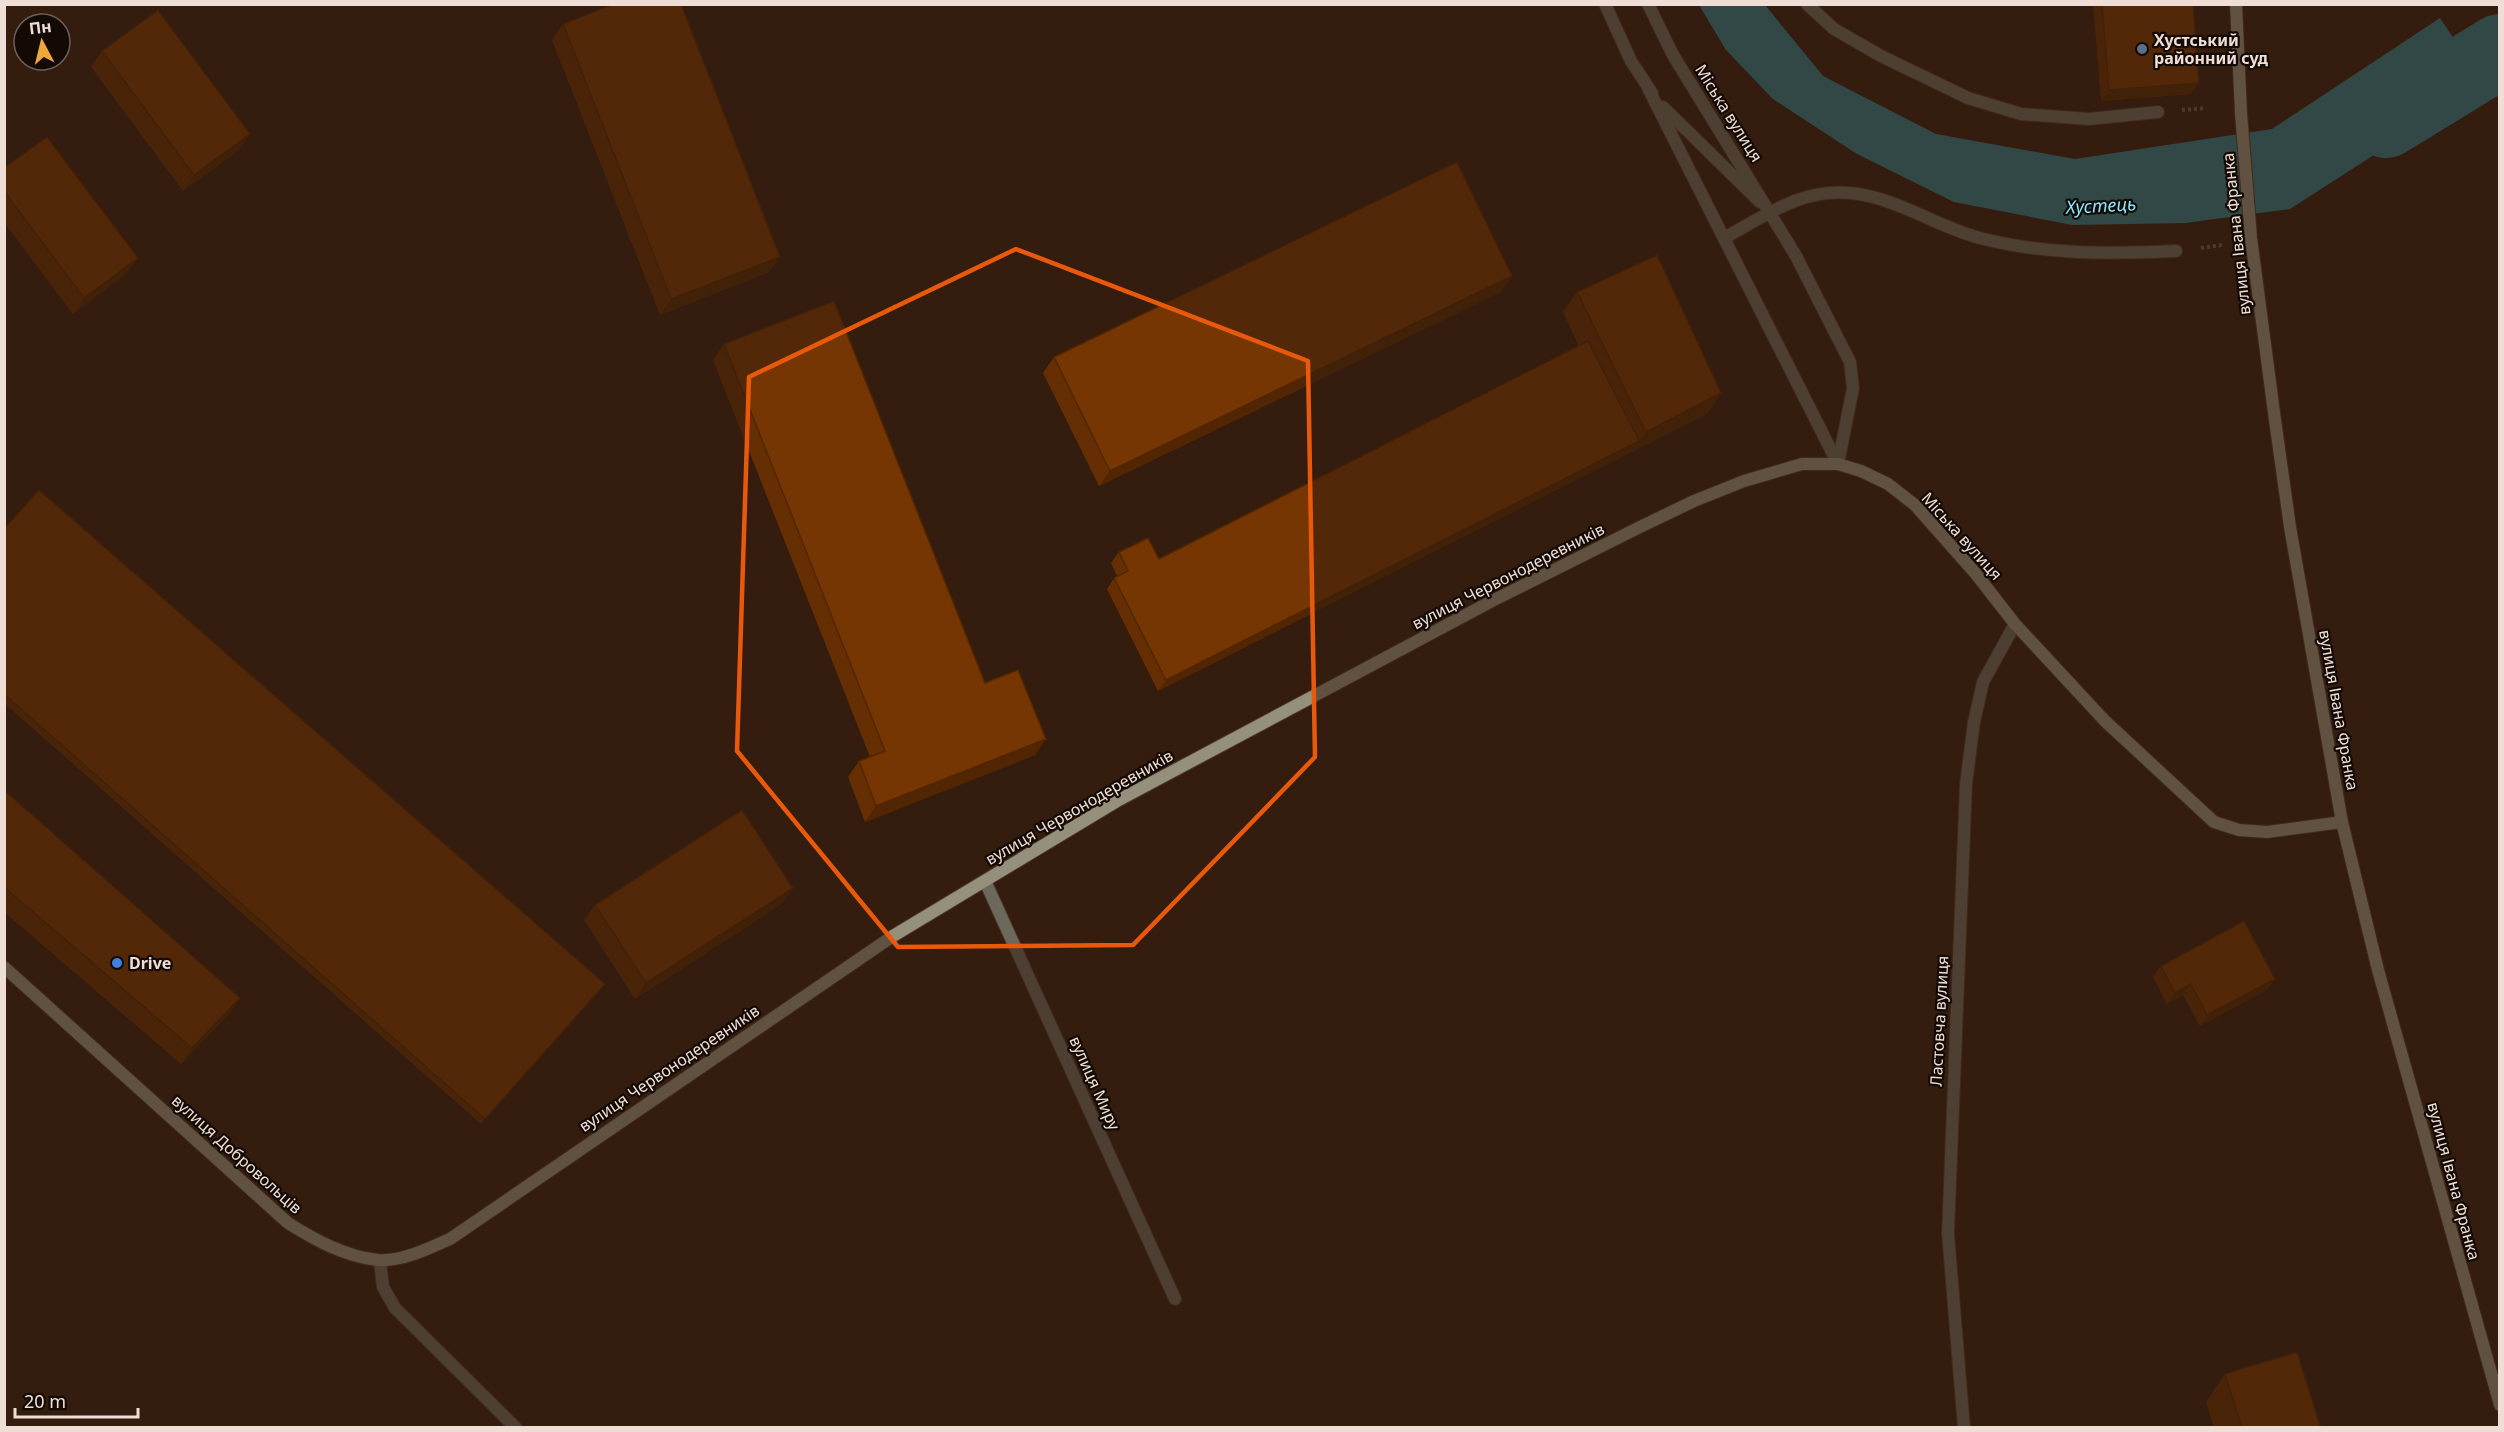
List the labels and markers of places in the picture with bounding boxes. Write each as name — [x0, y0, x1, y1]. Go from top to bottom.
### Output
place label: Хустський районний суд — [2154, 29, 2269, 69]
marker: Хустський районний суд — [2135, 42, 2149, 56]
place label: Drive — [129, 952, 171, 974]
marker: Drive — [110, 956, 124, 970]

